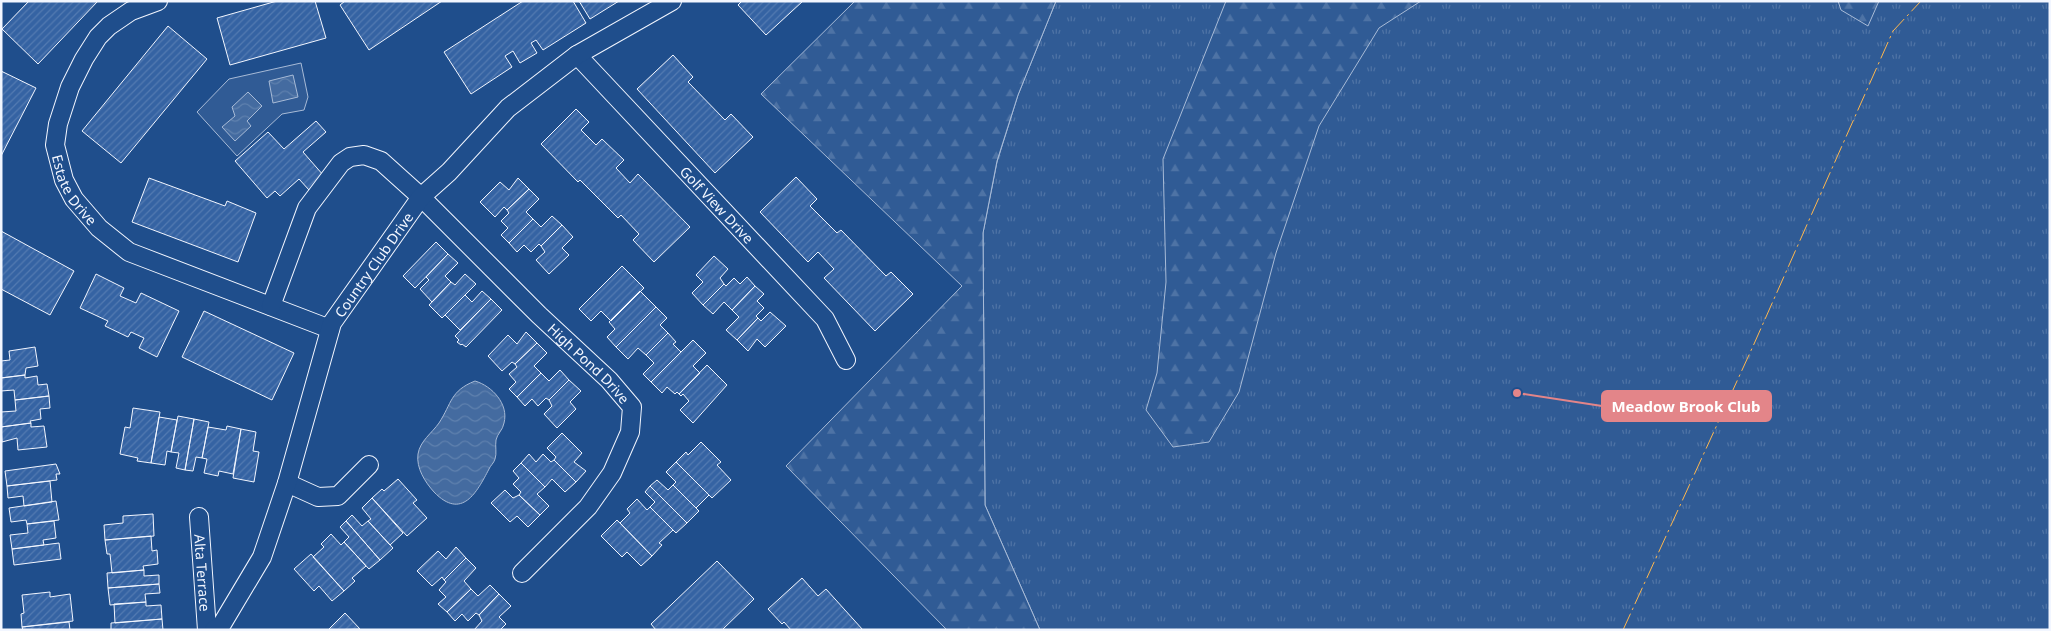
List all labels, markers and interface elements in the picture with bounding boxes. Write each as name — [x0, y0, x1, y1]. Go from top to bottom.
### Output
street label: Estate Drive — [48, 152, 102, 229]
street label: Golf View Drive — [676, 162, 759, 247]
street label: Country Club Drive — [330, 208, 417, 321]
street label: High Pond Drive — [544, 319, 634, 407]
callout: Meadow Brook Club — [1602, 391, 1771, 421]
text: Meadow Brook Club — [1611, 396, 1761, 416]
street label: Alta Terrace — [191, 533, 215, 612]

